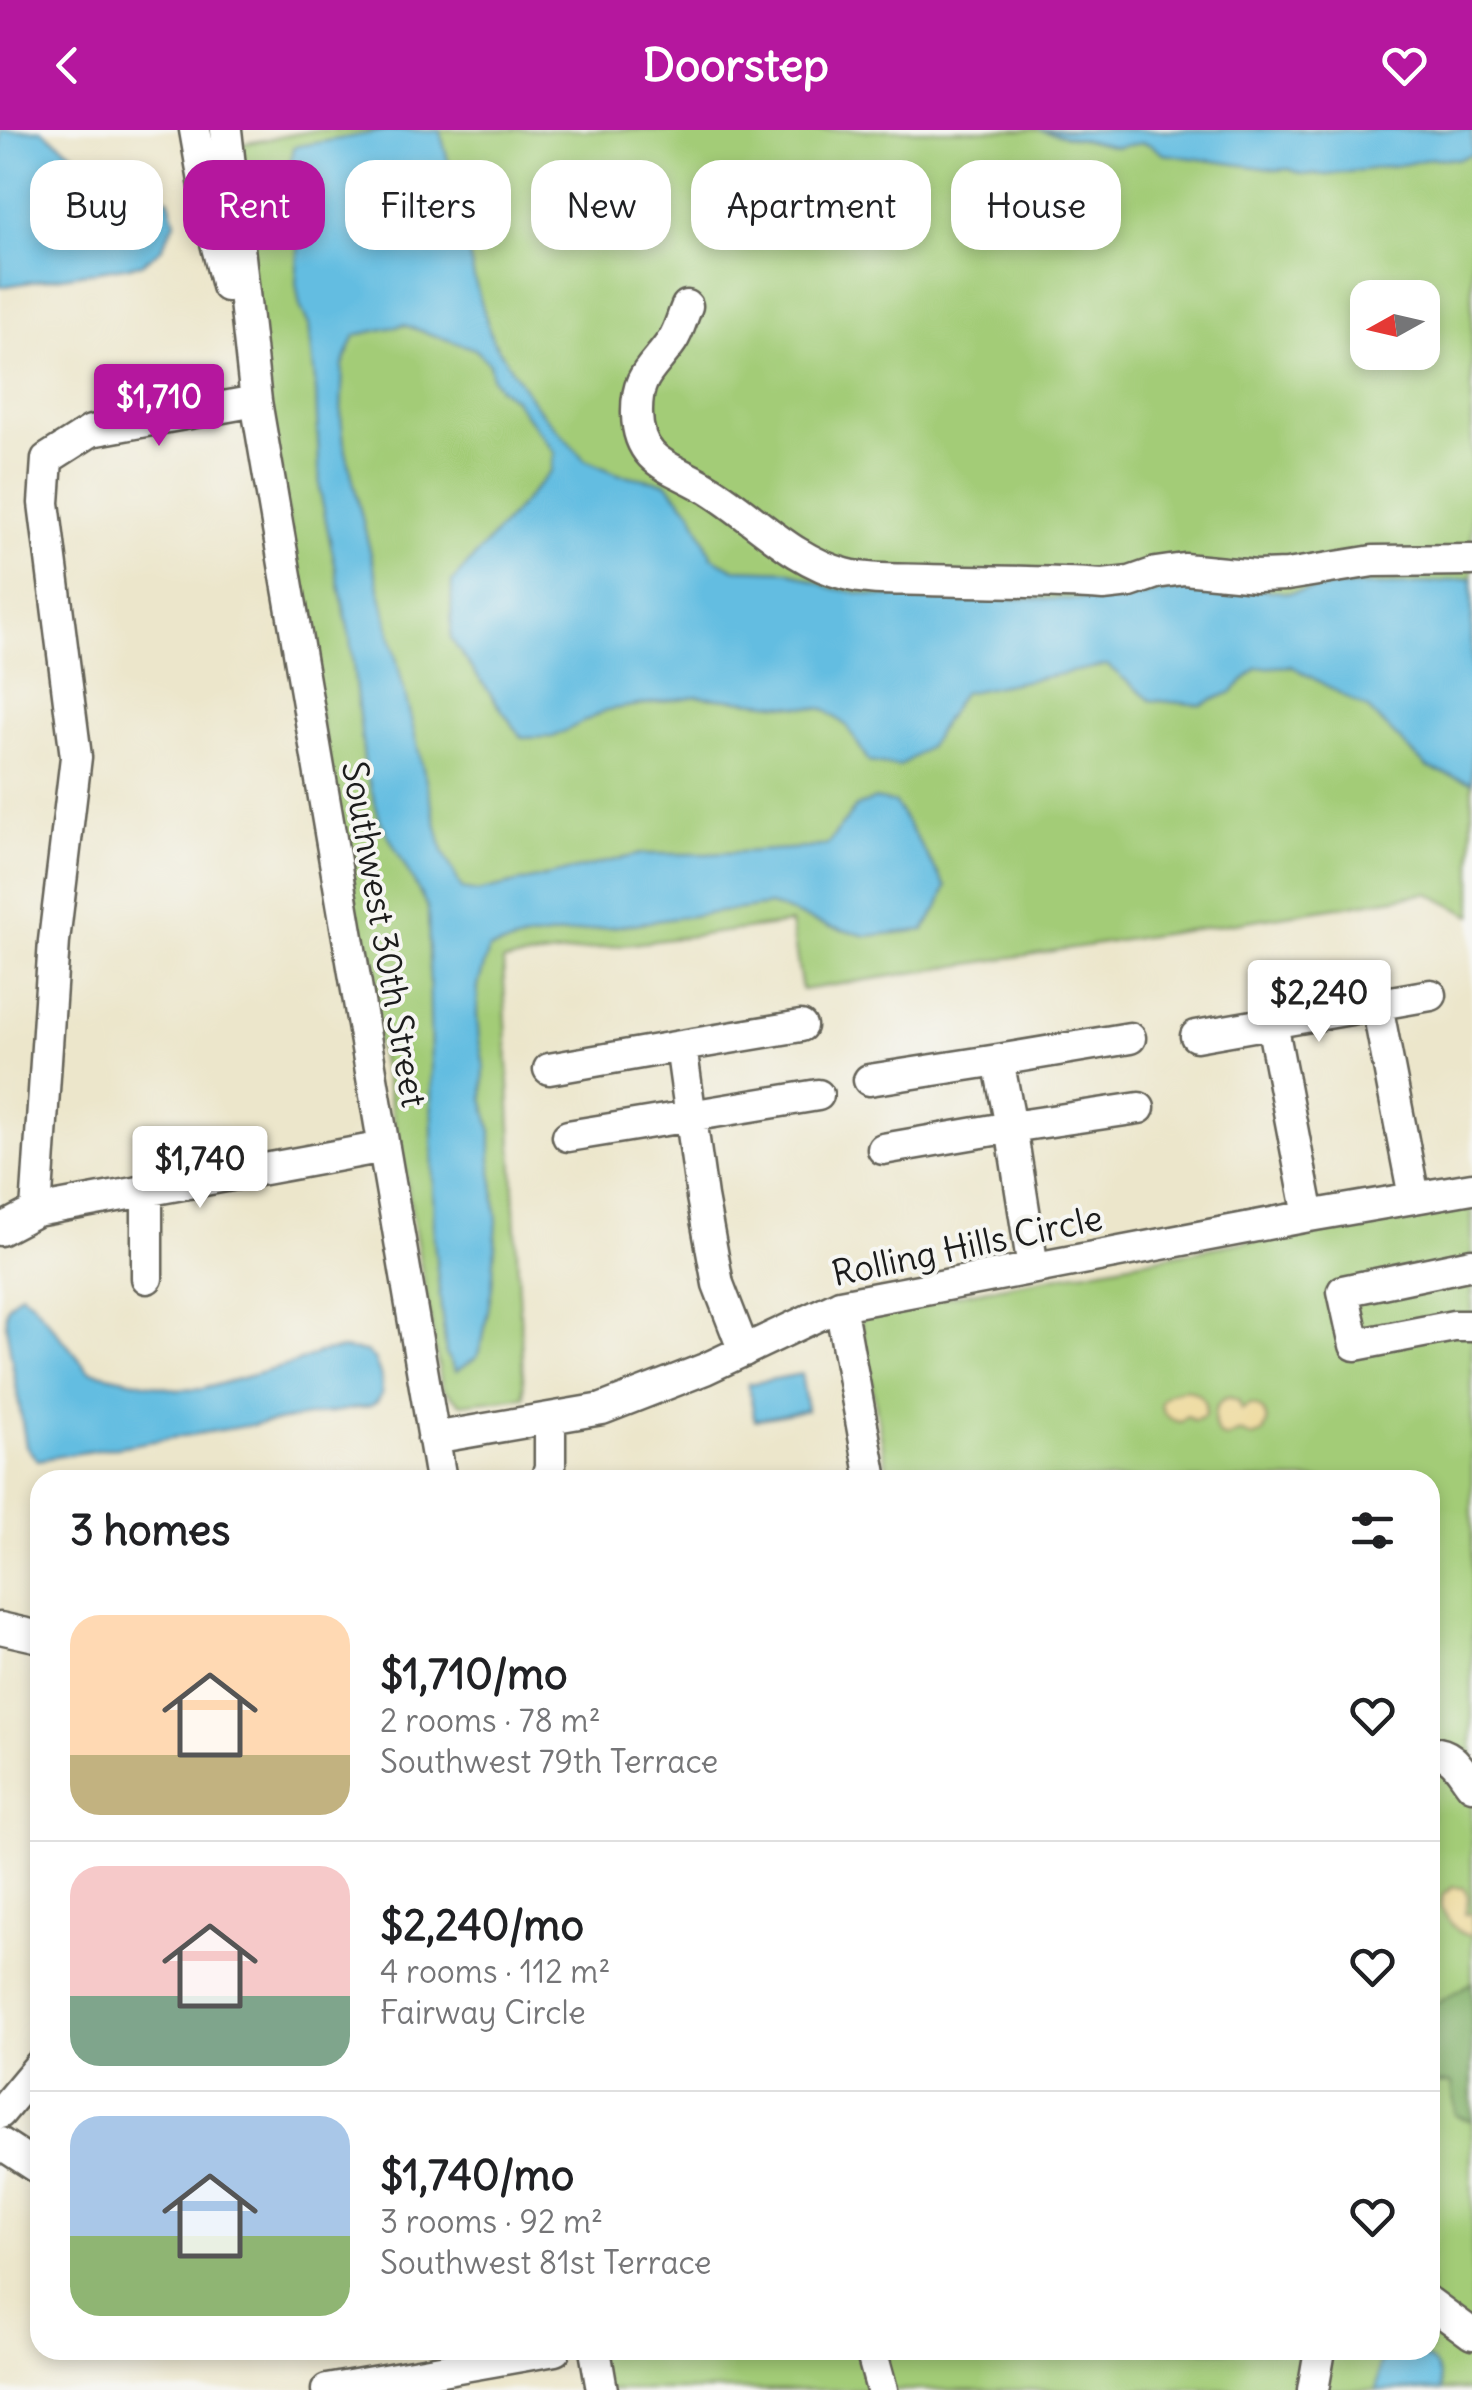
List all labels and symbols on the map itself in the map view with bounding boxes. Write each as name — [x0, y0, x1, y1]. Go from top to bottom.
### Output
north arrow — [1350, 280, 1440, 370]
pin: $1,710 — [78, 364, 240, 449]
street label: Southwest 30th Street — [333, 758, 437, 1111]
pin: $2,240 — [1238, 960, 1400, 1045]
pin: $1,740 — [119, 1126, 281, 1211]
street label: Rolling Hills Circle — [828, 1195, 1106, 1295]

